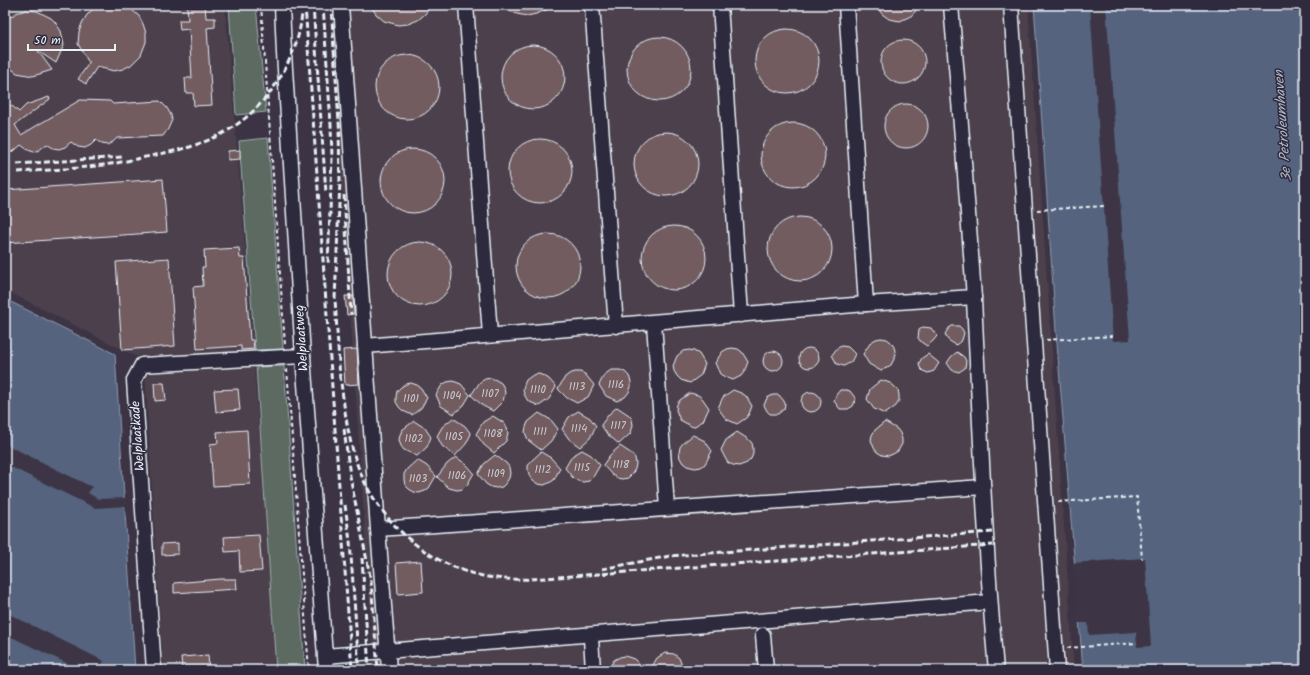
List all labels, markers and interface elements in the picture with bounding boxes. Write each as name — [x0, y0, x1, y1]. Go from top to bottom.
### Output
scale bar — [28, 26, 115, 52]
text: 50 m — [34, 31, 61, 50]
water label: 3e Petroleumhaven — [1268, 68, 1298, 182]
street label: Welplaatweg — [289, 304, 315, 372]
house number: 1116 — [608, 376, 624, 394]
house number: 1113 — [569, 378, 585, 396]
house number: 1110 — [530, 381, 546, 399]
house number: 1107 — [481, 385, 500, 403]
house number: 1104 — [443, 387, 461, 405]
house number: 1101 — [403, 390, 419, 408]
street label: Welplaatkade — [125, 400, 151, 472]
house number: 1117 — [610, 417, 627, 435]
house number: 1114 — [571, 420, 587, 438]
house number: 1111 — [533, 423, 547, 441]
house number: 1108 — [483, 425, 503, 443]
house number: 1105 — [445, 428, 464, 446]
house number: 1102 — [405, 430, 423, 448]
house number: 1118 — [613, 456, 630, 474]
house number: 1115 — [574, 459, 591, 477]
house number: 1112 — [535, 461, 551, 479]
house number: 1109 — [487, 465, 506, 483]
house number: 1106 — [448, 467, 466, 485]
house number: 1103 — [409, 470, 427, 488]

